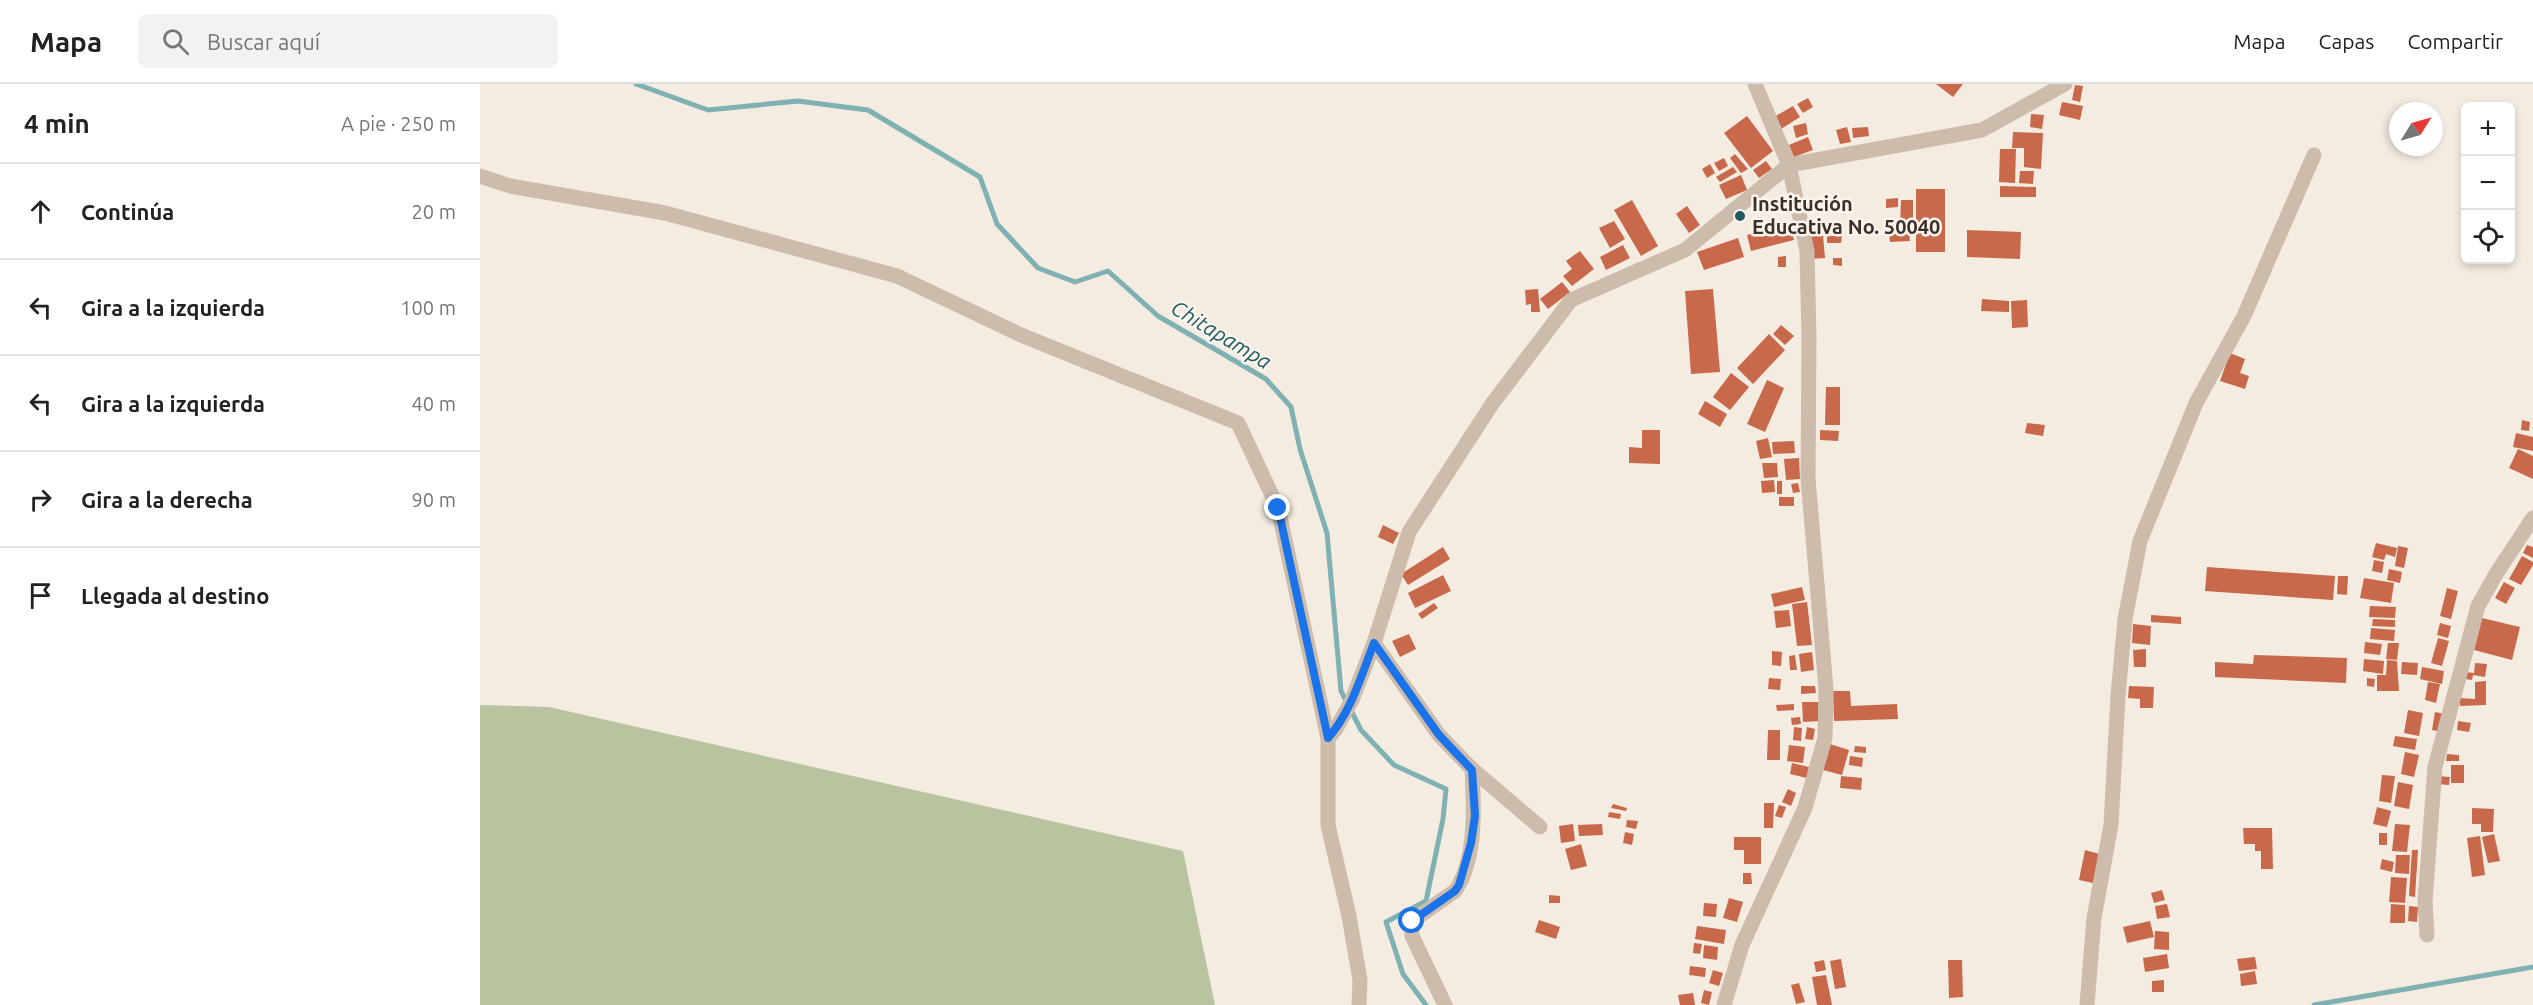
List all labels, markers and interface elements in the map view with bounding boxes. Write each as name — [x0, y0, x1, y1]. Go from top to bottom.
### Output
search box — [138, 14, 558, 68]
icon: search — [159, 25, 192, 58]
text: Mapa — [30, 26, 102, 57]
text: Buscar aquí — [207, 29, 320, 54]
text: Mapa — [2233, 29, 2285, 53]
text: Capas — [2318, 29, 2374, 53]
text: Compartir — [2407, 29, 2503, 53]
north arrow — [2389, 102, 2443, 156]
map controls — [2461, 102, 2515, 264]
button: + — [2461, 102, 2515, 156]
text: 4 min — [24, 109, 90, 138]
text: A pie · 250 m — [341, 112, 456, 135]
button: − — [2461, 156, 2515, 210]
place label: Institución Educativa No. 50040 — [1752, 192, 1940, 238]
icon: ahead — [24, 195, 57, 228]
text: Continúa — [81, 199, 174, 224]
text: 20 m — [412, 200, 456, 223]
marker: Institución Educativa No. 50040 — [1733, 209, 1747, 223]
button: locate — [2461, 210, 2515, 264]
icon: left — [24, 291, 57, 324]
text: Gira a la izquierda — [81, 295, 265, 320]
water label: Chitapampa — [1167, 295, 1276, 373]
text: 100 m — [400, 296, 456, 319]
icon: left — [24, 387, 57, 420]
text: Gira a la izquierda — [81, 391, 265, 416]
text: 40 m — [412, 392, 456, 415]
icon: right — [24, 483, 57, 516]
text: Gira a la derecha — [81, 487, 253, 512]
text: 90 m — [412, 488, 456, 511]
route end — [1264, 494, 1290, 520]
icon: arrive — [24, 579, 57, 612]
text: Llegada al destino — [81, 583, 269, 608]
route start — [1398, 907, 1424, 933]

